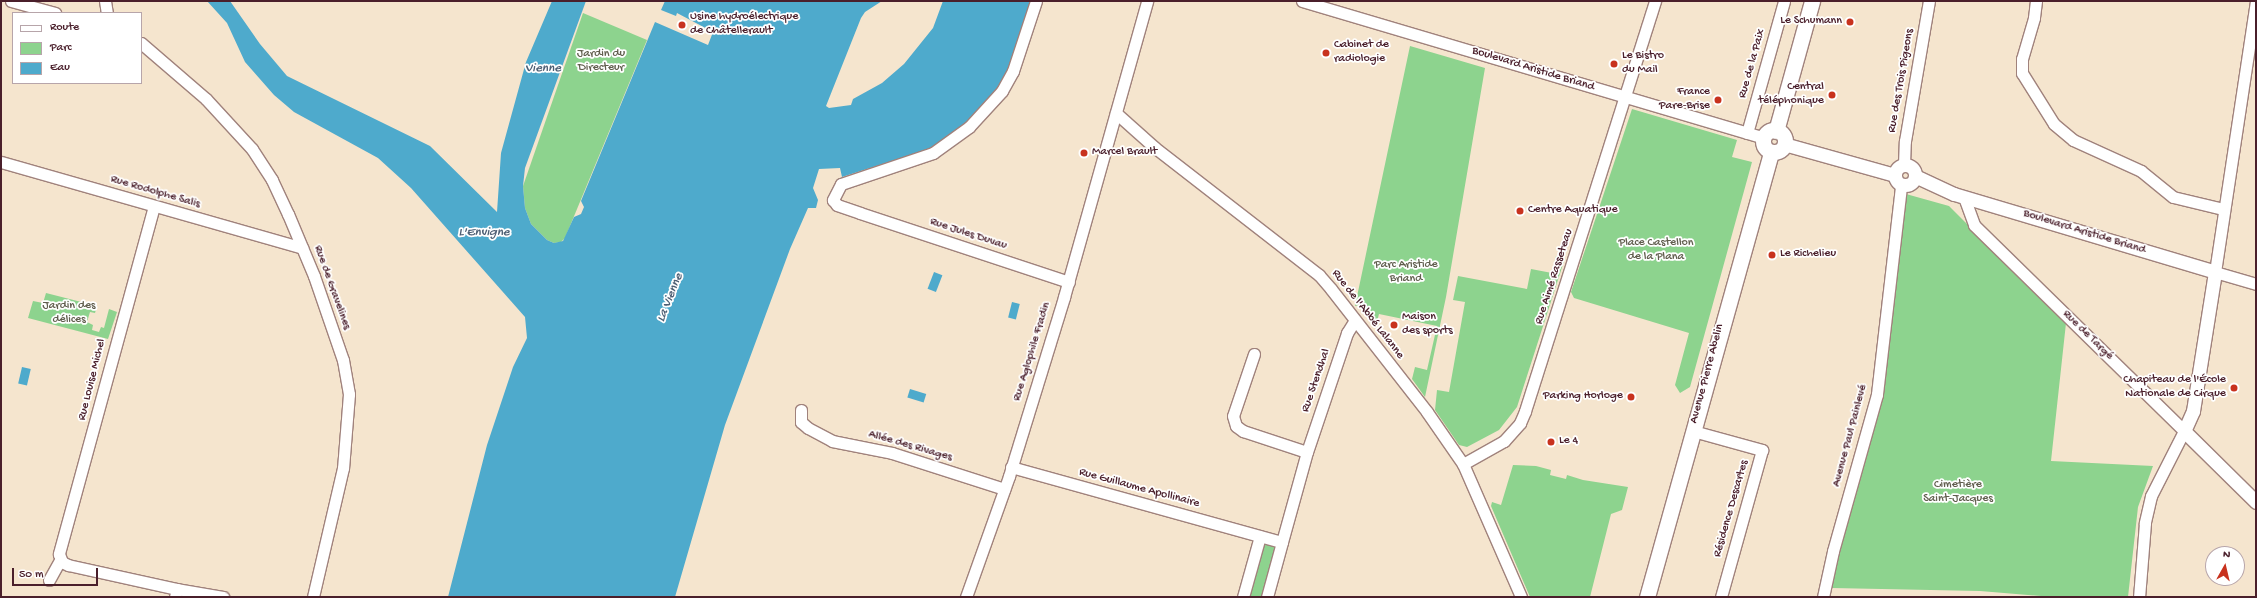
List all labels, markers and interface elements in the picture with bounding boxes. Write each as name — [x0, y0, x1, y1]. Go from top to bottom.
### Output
place label: Usine hydroélectrique de Châtellerault — [690, 11, 798, 39]
legend — [12, 12, 142, 84]
place label: Le Schumann — [1780, 15, 1842, 29]
marker: Le Schumann — [1845, 17, 1855, 27]
marker: Usine hydroélectrique de Châtellerault — [677, 20, 687, 30]
text: Route — [50, 21, 79, 35]
street label: Rue de la Paix — [1736, 28, 1770, 100]
street label: Rue des Trois Pigeons — [1886, 28, 1918, 134]
place label: Cabinet de radiologie — [1334, 39, 1389, 67]
text: Parc — [50, 41, 72, 55]
street label: Boulevard Aristide Briand — [1470, 45, 1596, 95]
park label: Jardin du Directeur — [577, 48, 625, 76]
marker: Cabinet de radiologie — [1321, 48, 1331, 58]
place label: Le Bistro du Mail — [1622, 50, 1664, 78]
marker: Le Bistro du Mail — [1609, 59, 1619, 69]
text: Eau — [50, 61, 70, 75]
water label: Vienne — [525, 61, 561, 77]
place label: Central téléphonique — [1758, 81, 1824, 109]
place label: France Pare-Brise — [1659, 86, 1710, 114]
marker: Central téléphonique — [1827, 90, 1837, 100]
marker: France Pare-Brise — [1713, 95, 1723, 105]
place label: Marcel Brault — [1092, 146, 1157, 160]
marker: Marcel Brault — [1079, 148, 1089, 158]
street label: Rue Rodolphe Salis — [108, 173, 202, 213]
place label: Centre Aquatique — [1528, 204, 1618, 218]
marker: Centre Aquatique — [1515, 206, 1525, 216]
street label: Boulevard Aristide Briand — [2021, 208, 2147, 258]
street label: Rue Jules Duvau — [928, 216, 1008, 254]
water label: L'Envigne — [458, 225, 510, 241]
street label: Rue Aimé Rasseteau — [1533, 227, 1577, 327]
park label: Place Castellon de la Plana — [1619, 237, 1693, 265]
street label: Rue de Gravelines — [309, 244, 353, 332]
place label: Le Richelieu — [1780, 248, 1836, 262]
marker: Le Richelieu — [1767, 250, 1777, 260]
park label: Parc Aristide Briand — [1374, 259, 1438, 287]
street label: Rue de l'Abbé Lalanne — [1328, 267, 1406, 363]
water label: La Vienne — [654, 271, 688, 325]
park label: Jardin des délices — [42, 300, 96, 328]
street label: Rue Aglophile Fradin — [1011, 301, 1055, 403]
street label: Rue de Targé — [2058, 308, 2116, 364]
place label: Maison des sports — [1402, 311, 1453, 339]
marker: Maison des sports — [1389, 320, 1399, 330]
street label: Avenue Pierre Abelin — [1688, 323, 1728, 425]
street label: Rue Louise Michel — [76, 338, 110, 422]
street label: Rue Stendhal — [1299, 347, 1335, 415]
place label: Chapiteau de l'École Nationale de Cirque — [2123, 374, 2226, 402]
street label: Avenue Paul Painlevé — [1830, 383, 1872, 489]
marker: Chapiteau de l'École Nationale de Cirque — [2229, 383, 2239, 393]
place label: Parking Horloge — [1543, 390, 1623, 404]
marker: Parking Horloge — [1626, 392, 1636, 402]
street label: Allée des Rivages — [867, 428, 953, 466]
place label: Le 4 — [1559, 435, 1578, 449]
marker: Le 4 — [1546, 437, 1556, 447]
street label: Résidence Descartes — [1711, 459, 1753, 559]
street label: Rue Guillaume Apollinaire — [1077, 466, 1201, 512]
park label: Cimetière Saint-Jacques — [1923, 479, 1993, 507]
north arrow — [2205, 546, 2245, 586]
text: N — [2222, 549, 2231, 562]
scale bar — [14, 560, 100, 586]
text: 50 m — [19, 568, 44, 582]

